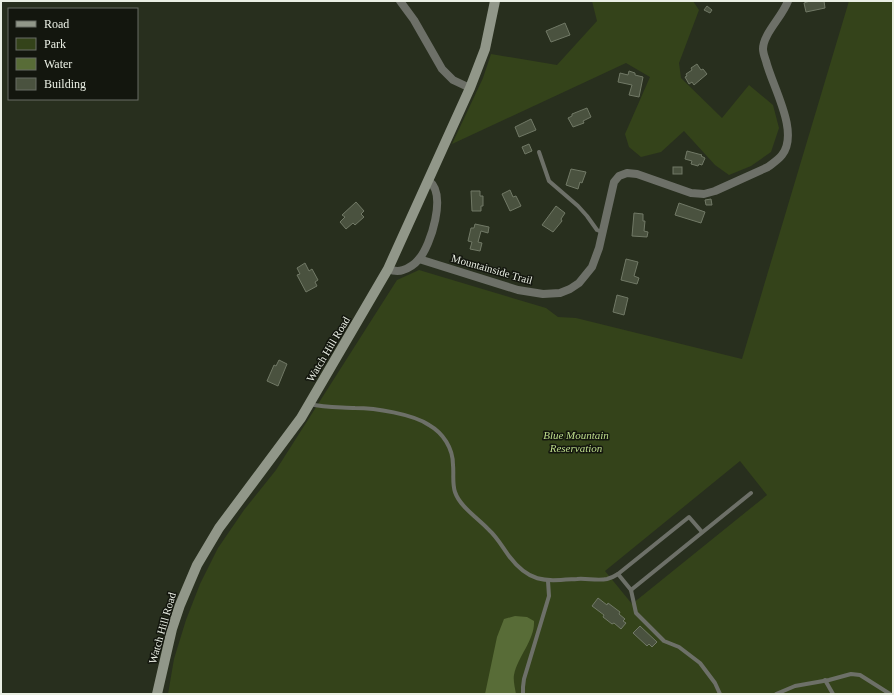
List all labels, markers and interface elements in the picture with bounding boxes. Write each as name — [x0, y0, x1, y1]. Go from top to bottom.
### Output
legend — [8, 8, 138, 100]
text: Road — [44, 17, 69, 31]
text: Park — [44, 37, 66, 51]
text: Water — [44, 57, 72, 71]
text: Building — [44, 77, 86, 91]
street label: Mountainside Trail — [450, 252, 534, 286]
street label: Watch Hill Road — [304, 314, 352, 384]
park label: Blue Mountain Reservation — [543, 429, 609, 454]
street label: Watch Hill Road — [146, 590, 178, 665]

